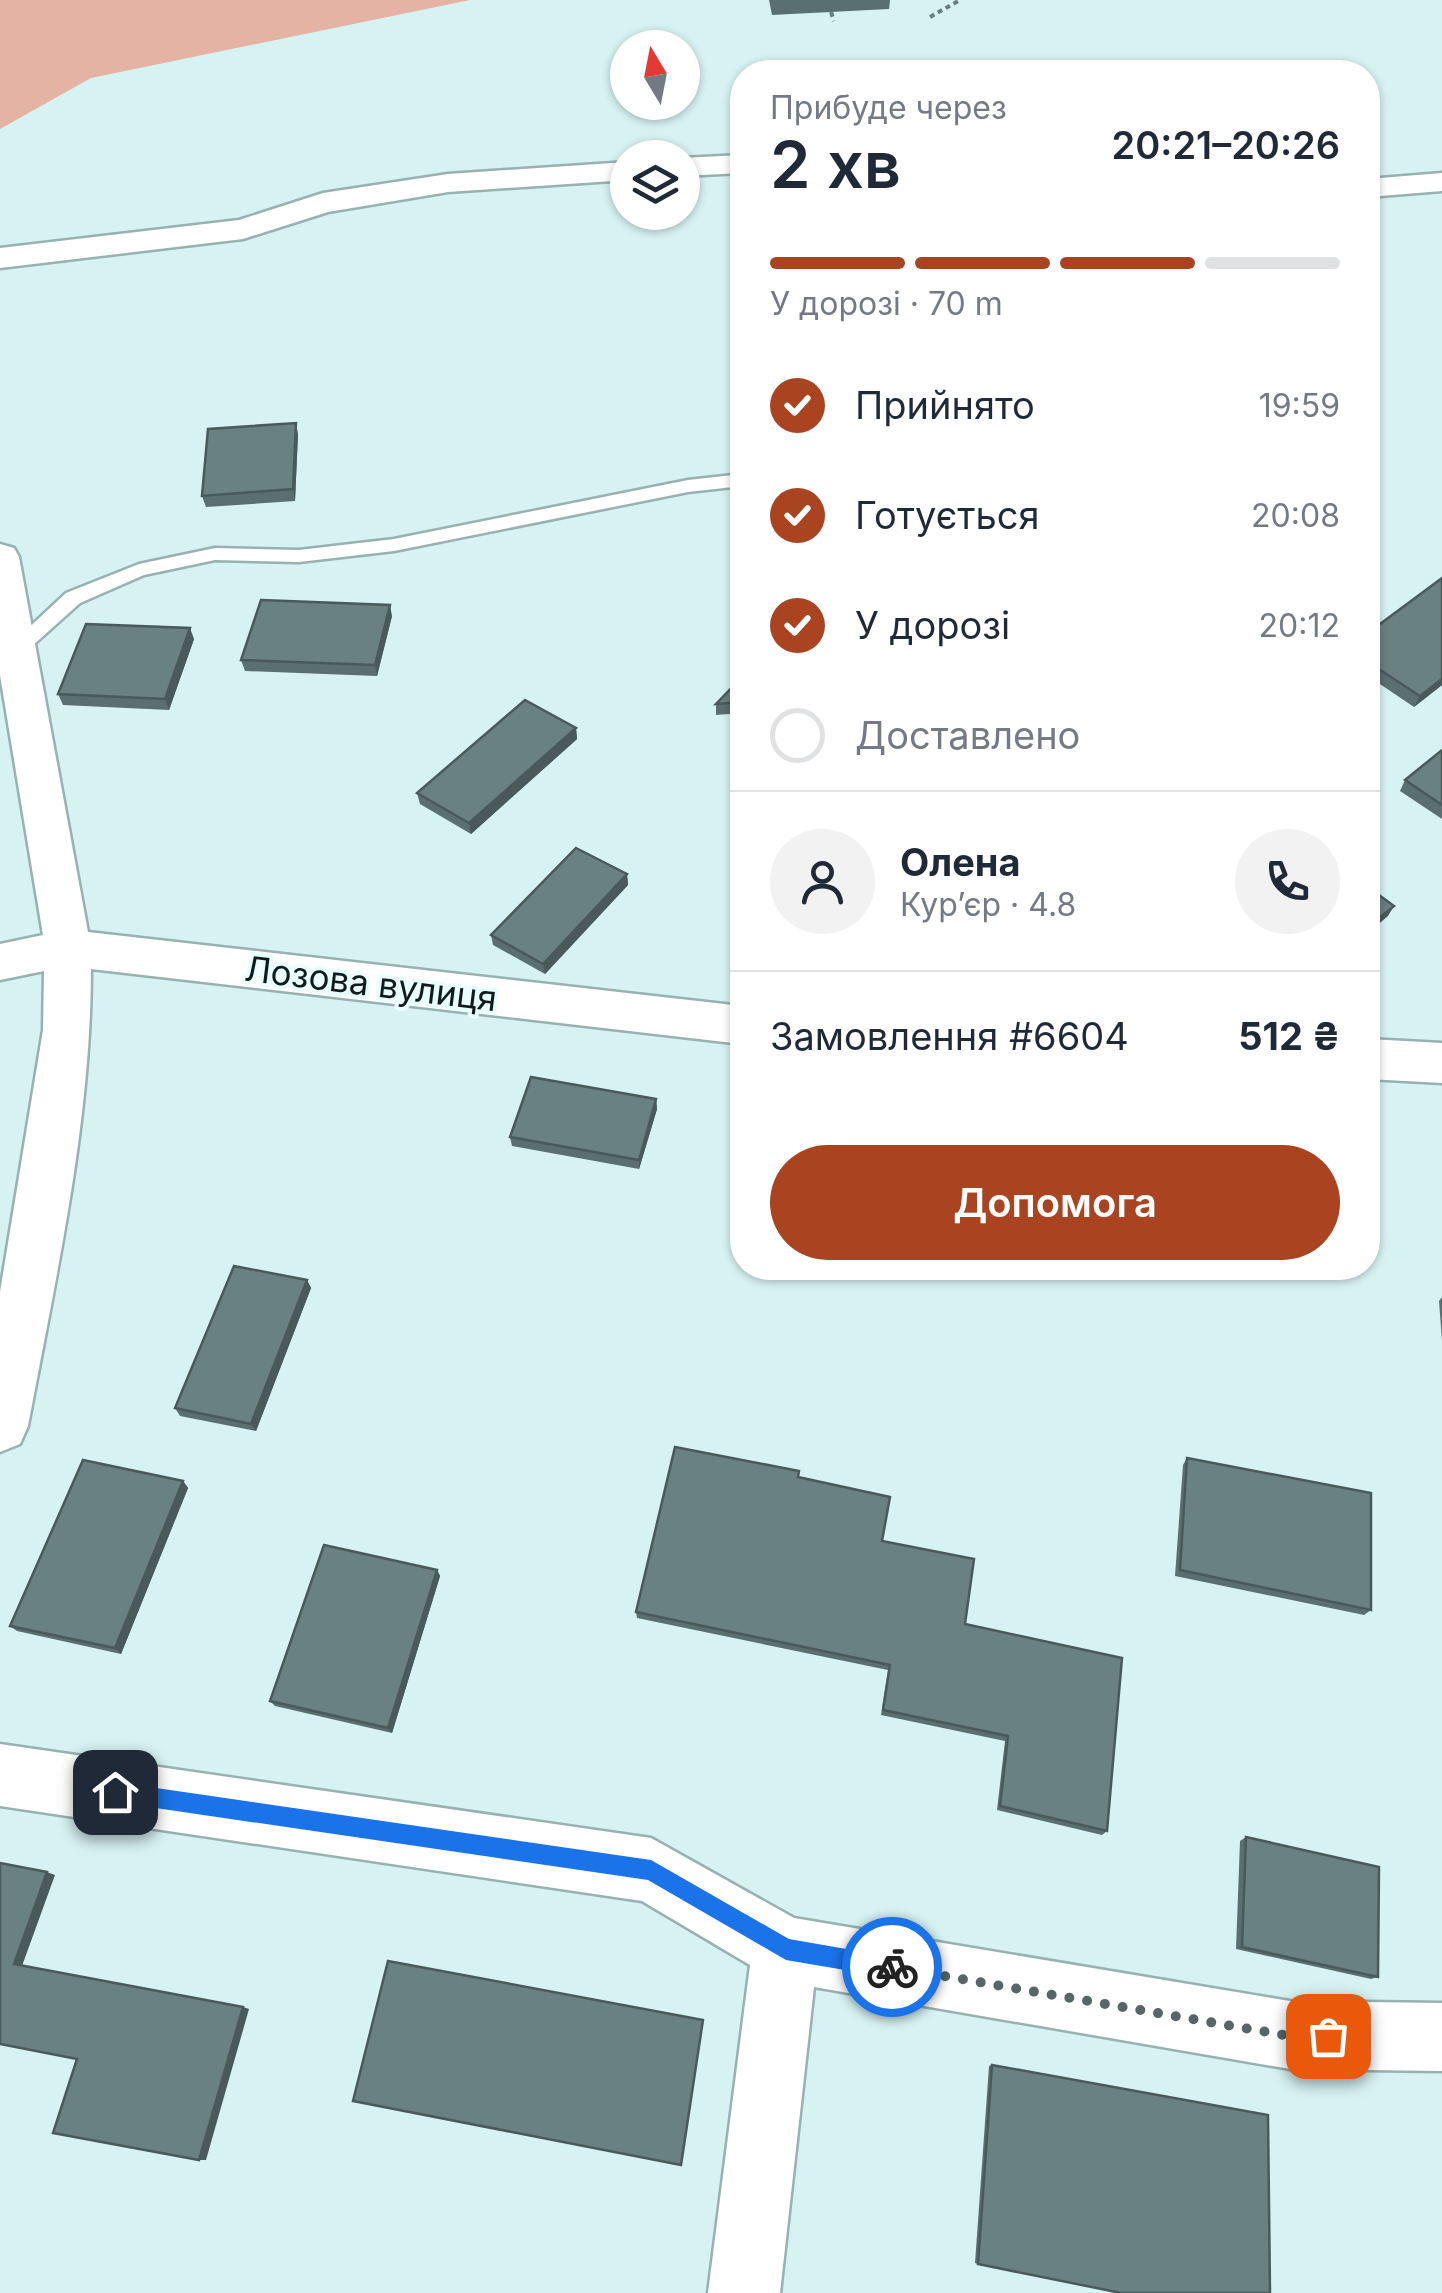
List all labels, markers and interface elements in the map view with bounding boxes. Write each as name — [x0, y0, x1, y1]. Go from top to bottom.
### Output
north arrow — [610, 30, 700, 120]
map controls — [610, 30, 700, 230]
text: Прибуде через — [770, 88, 1007, 127]
text: 20:21–20:26 — [1112, 122, 1340, 168]
text: 2 хв — [770, 125, 901, 204]
button: layers — [610, 140, 700, 230]
text: У дорозі · 70 m — [770, 284, 1003, 323]
icon: check — [770, 378, 825, 433]
text: Прийнято — [855, 382, 1035, 428]
text: 19:59 — [1259, 386, 1340, 425]
icon: check — [770, 488, 825, 543]
text: Готується — [855, 492, 1040, 538]
text: 20:08 — [1251, 496, 1340, 535]
icon: check — [770, 598, 825, 653]
text: У дорозі — [855, 602, 1010, 648]
text: 20:12 — [1259, 606, 1340, 645]
text: Доставлено — [855, 712, 1080, 758]
button: person — [770, 829, 875, 934]
button: phone — [1235, 829, 1340, 934]
text: Олена — [900, 839, 1021, 885]
text: Кур’єр · 4.8 — [900, 885, 1076, 924]
street label: Лозова вулиця — [243, 947, 499, 1019]
text: Замовлення #6604 — [770, 1013, 1129, 1059]
text: 512 ₴ — [1238, 1013, 1340, 1059]
button: Допомога — [770, 1145, 1340, 1260]
pin — [73, 1750, 158, 1835]
icon: home — [88, 1765, 143, 1820]
courier — [842, 1917, 942, 2017]
icon: bike — [865, 1940, 920, 1995]
pin — [1286, 1994, 1371, 2079]
icon: bag — [1301, 2009, 1356, 2064]

